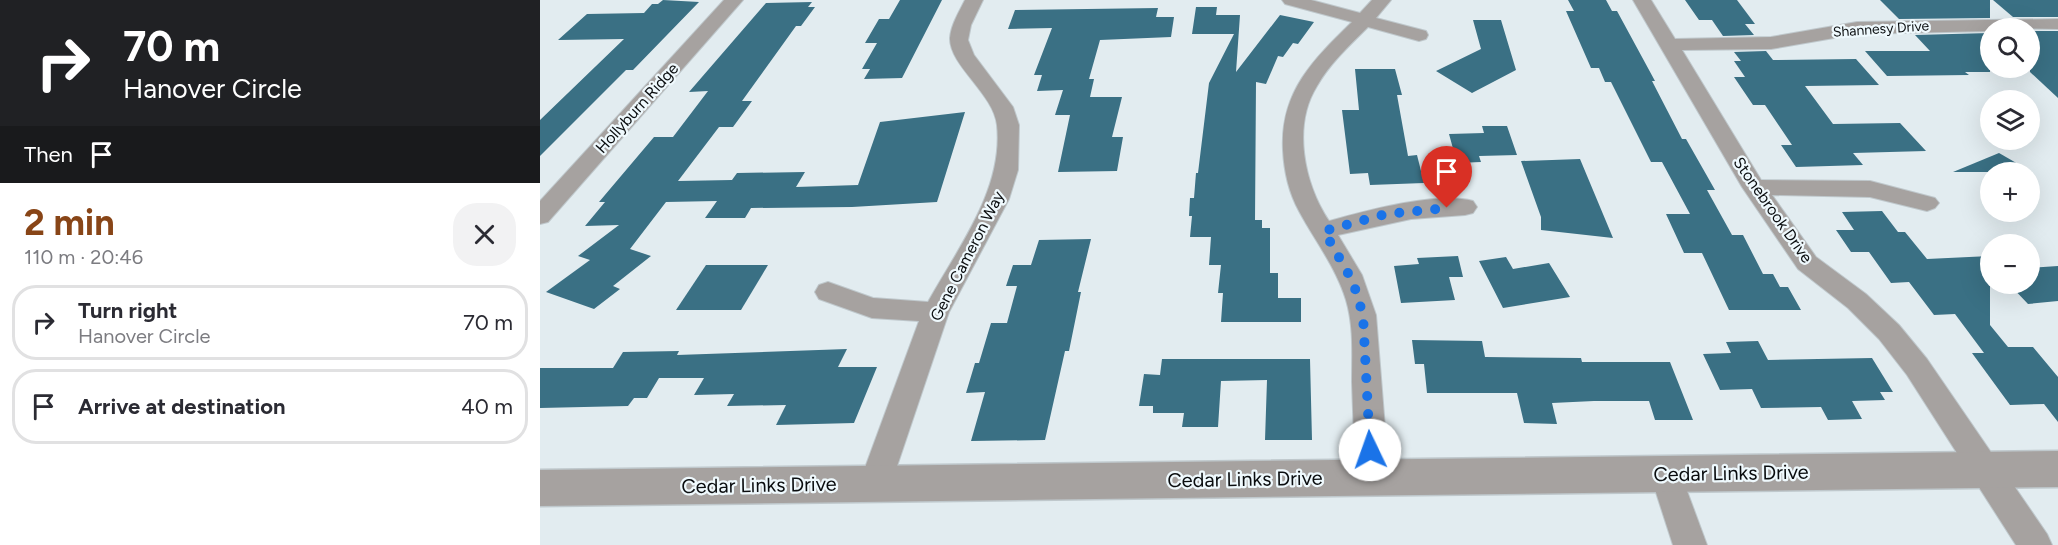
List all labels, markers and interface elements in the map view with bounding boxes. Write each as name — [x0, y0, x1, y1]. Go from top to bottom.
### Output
street label: Shannesy Drive — [1832, 17, 1930, 41]
map controls — [1980, 18, 2040, 294]
button: search — [1980, 18, 2040, 78]
text: 70 m — [123, 21, 220, 72]
icon: right — [24, 24, 102, 102]
street label: Hollyburn Ridge — [592, 59, 683, 157]
text: Hanover Circle — [123, 72, 302, 105]
button: layers — [1980, 90, 2040, 150]
icon: arrive — [85, 138, 118, 171]
text: Then — [24, 141, 73, 168]
pin — [1421, 146, 1472, 208]
street label: Stonebrook Drive — [1729, 153, 1817, 267]
icon: arrive — [1430, 155, 1463, 188]
button: + — [1980, 162, 2040, 222]
street label: Gene Cameron Way — [926, 187, 1008, 324]
text: 2 min — [24, 201, 115, 244]
button: close — [453, 203, 516, 266]
button: − — [1980, 234, 2040, 294]
text: 110 m · 20:46 — [24, 245, 143, 269]
text: Turn right — [78, 297, 177, 324]
icon: right — [27, 306, 60, 339]
text: 70 m — [463, 309, 513, 336]
text: Hanover Circle — [78, 324, 210, 348]
icon: arrive — [27, 390, 60, 423]
text: Arrive at destination — [78, 393, 286, 420]
text: 40 m — [461, 393, 513, 420]
position arrow — [1338, 418, 1402, 482]
street label: Cedar Links Drive — [1653, 460, 1809, 486]
street label: Cedar Links Drive — [1167, 466, 1323, 492]
street label: Cedar Links Drive — [681, 472, 837, 498]

